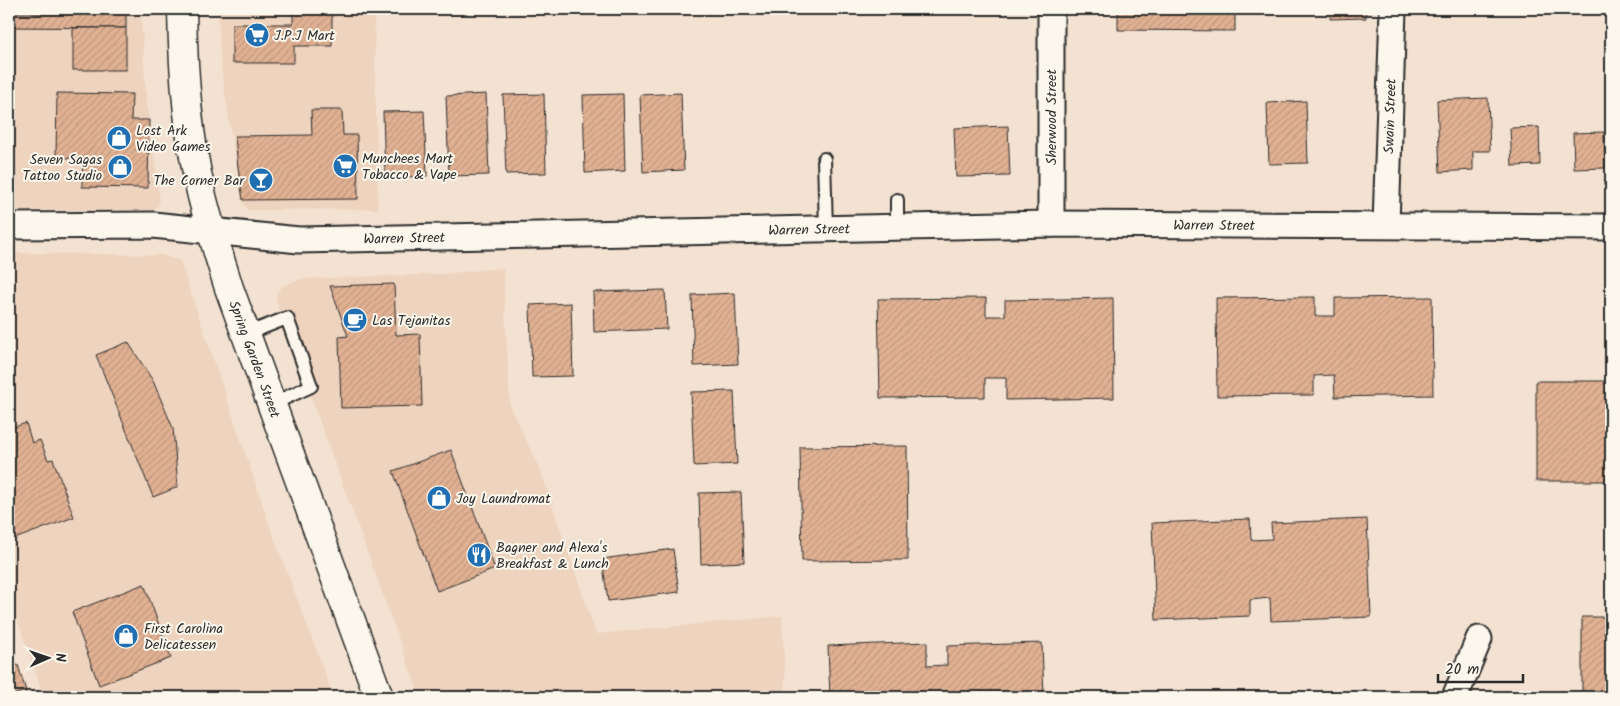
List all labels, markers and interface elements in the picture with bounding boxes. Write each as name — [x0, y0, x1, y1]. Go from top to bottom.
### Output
supermarket icon: J.P.J Mart — [244, 22, 270, 48]
place label: J.P.J Mart — [274, 25, 335, 47]
street label: Sherwood Street — [1041, 68, 1063, 165]
street label: Swain Street — [1378, 77, 1403, 154]
place label: Lost Ark Video Games — [136, 120, 211, 158]
shop icon: Lost Ark Video Games — [106, 125, 132, 151]
place label: Munchees Mart Tobacco & Vape — [362, 148, 457, 186]
place label: Seven Sagas Tattoo Studio — [23, 149, 102, 187]
supermarket icon: Munchees Mart Tobacco & Vape — [332, 153, 358, 179]
shop icon: Seven Sagas Tattoo Studio — [107, 154, 133, 180]
bar icon: The Corner Bar — [248, 167, 274, 193]
place label: The Corner Bar — [154, 170, 245, 192]
street label: Warren Street — [1173, 215, 1256, 237]
street label: Warren Street — [768, 218, 851, 242]
street label: Warren Street — [363, 227, 446, 251]
street label: Spring Garden Street — [223, 298, 286, 422]
cafe icon: Las Tejanitas — [342, 307, 368, 333]
place label: Las Tejanitas — [372, 310, 450, 332]
shop icon: Joy Laundromat — [426, 485, 452, 511]
place label: Joy Laundromat — [456, 488, 551, 510]
place label: Bagner and Alexa's Breakfast & Lunch — [496, 537, 609, 575]
restaurant icon: Bagner and Alexa's Breakfast & Lunch — [466, 542, 492, 568]
place label: First Carolina Delicatessen — [144, 618, 223, 656]
shop icon: First Carolina Delicatessen — [113, 623, 139, 649]
north arrow — [22, 634, 72, 684]
scale bar — [1438, 651, 1522, 683]
text: N — [49, 653, 71, 663]
text: 20 m — [1445, 658, 1479, 682]

